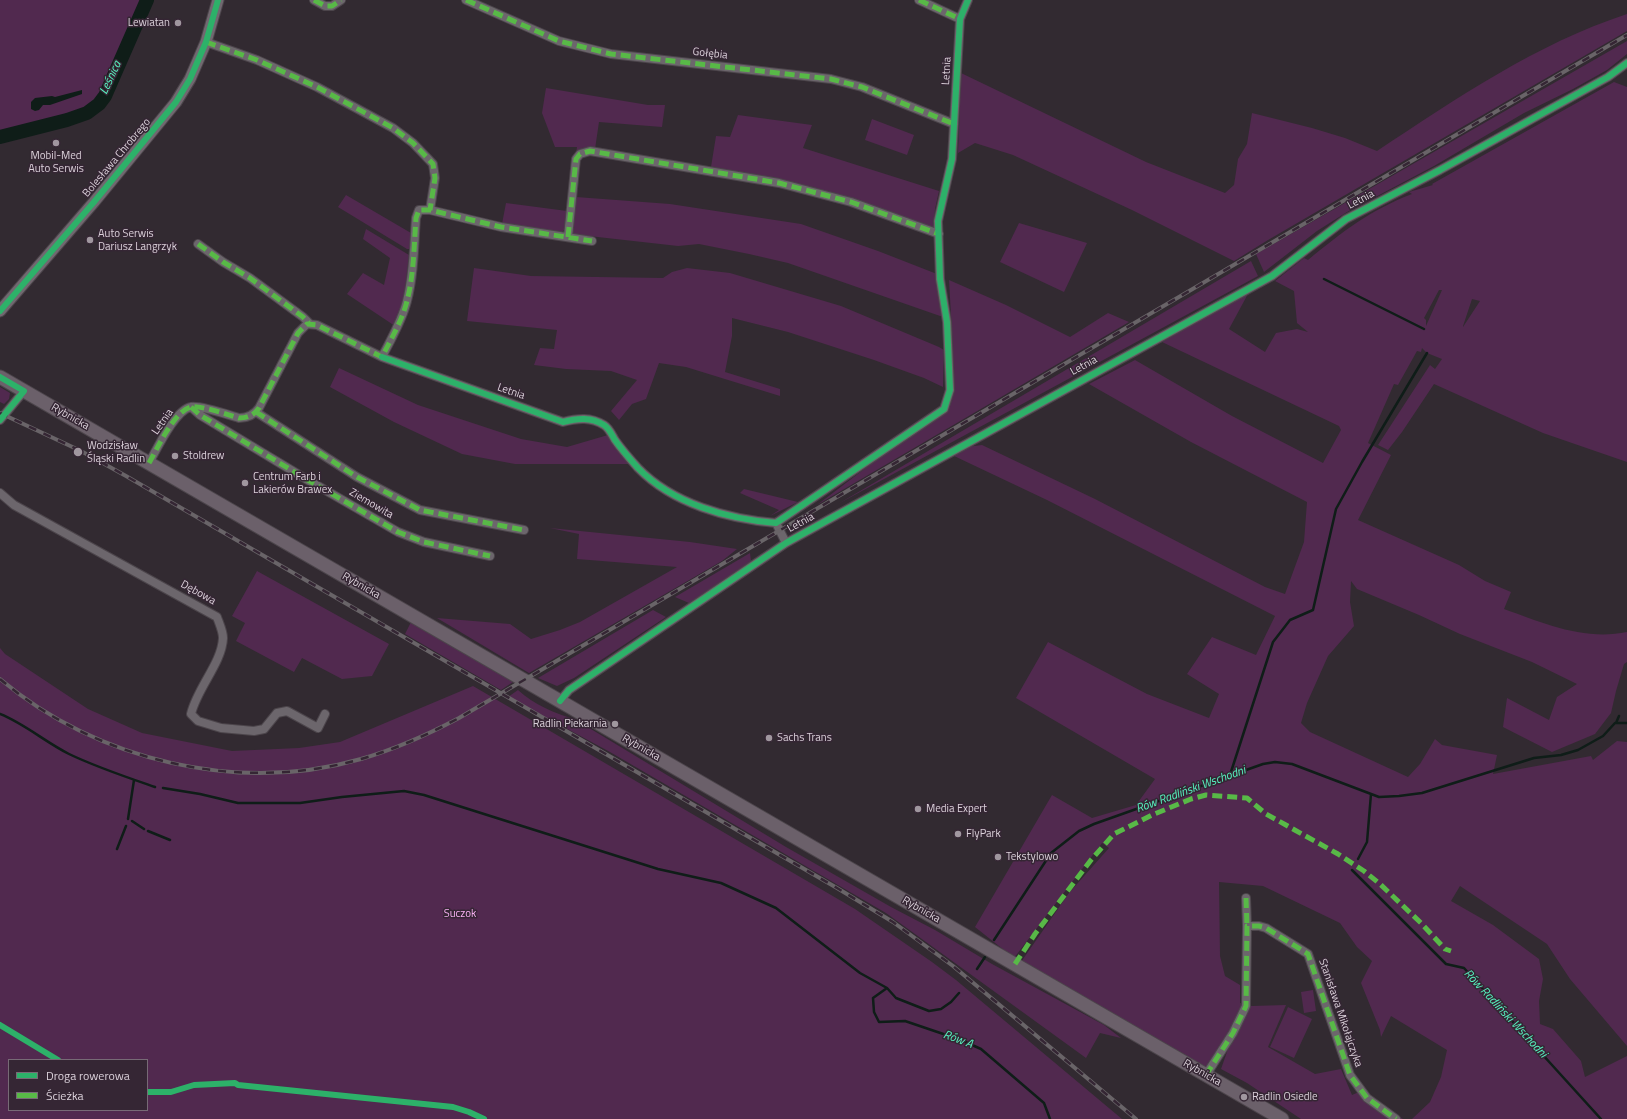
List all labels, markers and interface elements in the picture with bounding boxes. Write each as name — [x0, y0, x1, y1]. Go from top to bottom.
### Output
place label: Lewiatan — [128, 16, 170, 30]
marker: Lewiatan — [173, 18, 183, 28]
street label: Gołębia — [692, 46, 728, 62]
street label: Letnia — [940, 56, 954, 86]
water label: Leśnica — [97, 59, 125, 97]
street label: Bolesława Chrobrego — [80, 116, 154, 200]
marker: Mobil-Med Auto Serwis — [51, 138, 61, 148]
place label: Mobil-Med Auto Serwis — [28, 149, 84, 175]
street label: Letnia — [1345, 188, 1377, 212]
place label: Auto Serwis Dariusz Langrzyk — [98, 227, 177, 253]
marker: Auto Serwis Dariusz Langrzyk — [85, 235, 95, 245]
street label: Letnia — [1068, 353, 1100, 379]
street label: Letnia — [495, 381, 527, 403]
street label: Rybnicka — [49, 401, 91, 433]
street label: Letnia — [149, 407, 177, 437]
place label: Wodzisław Śląski Radlin — [87, 439, 145, 465]
marker: Wodzisław Śląski Radlin — [72, 446, 84, 458]
place label: Stoldrew — [183, 449, 224, 463]
marker: Stoldrew — [170, 451, 180, 461]
place label: Centrum Farb i Lakierów Brawex — [253, 470, 332, 496]
marker: Centrum Farb i Lakierów Brawex — [240, 478, 250, 488]
street label: Ziemowita — [346, 486, 396, 522]
street label: Letnia — [785, 510, 817, 536]
street label: Rybnicka — [340, 570, 382, 602]
street label: Dębowa — [178, 578, 218, 608]
place label: Radlin Piekarnia — [533, 717, 607, 731]
marker: Radlin Piekarnia — [610, 719, 620, 729]
place label: Sachs Trans — [777, 731, 832, 745]
street label: Rybnicka — [620, 732, 662, 764]
marker: Sachs Trans — [764, 733, 774, 743]
water label: Rów Radliński Wschodni — [1134, 764, 1248, 816]
place label: Media Expert — [926, 802, 987, 816]
marker: Media Expert — [913, 804, 923, 814]
place label: FlyPark — [966, 827, 1001, 841]
marker: FlyPark — [953, 829, 963, 839]
place label: Tekstylowo — [1006, 850, 1058, 864]
marker: Tekstylowo — [993, 852, 1003, 862]
street label: Rybnicka — [900, 894, 942, 926]
park label: Suczok — [444, 907, 476, 921]
street label: Stanisława Mikołajczyka — [1315, 957, 1365, 1069]
water label: Rów Radliński Wschodni — [1460, 967, 1550, 1061]
water label: Rów A — [941, 1028, 975, 1052]
street label: Rybnicka — [1181, 1057, 1223, 1089]
legend — [8, 1059, 148, 1111]
text: Droga rowerowa — [46, 1066, 130, 1085]
text: Ścieżka — [46, 1086, 84, 1105]
place label: Radlin Osiedle — [1252, 1090, 1318, 1104]
marker: Radlin Osiedle — [1239, 1092, 1249, 1102]

